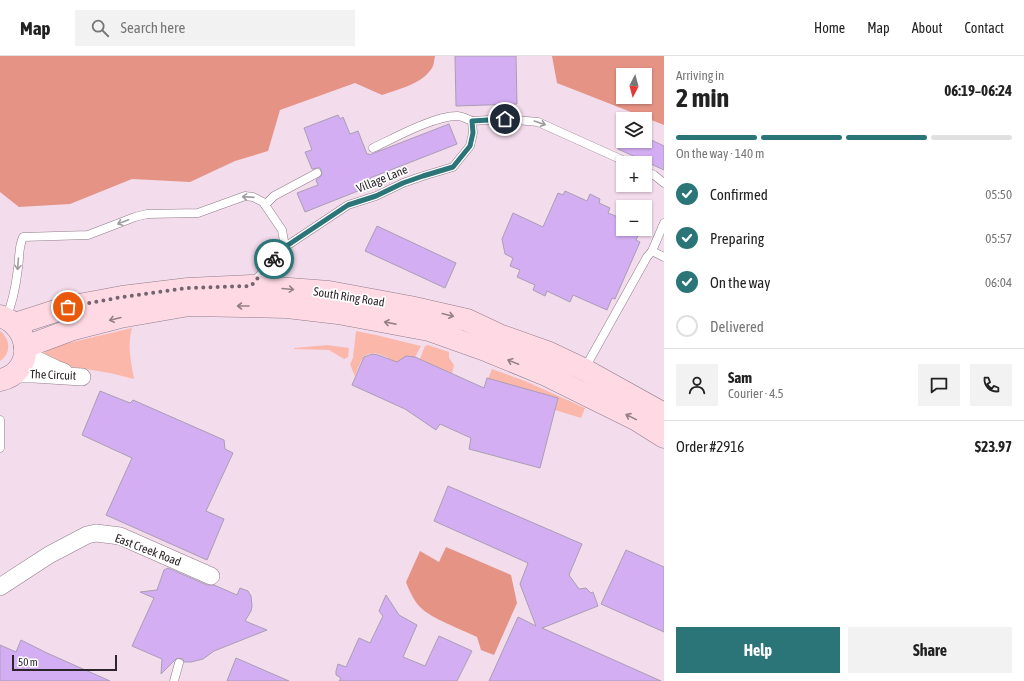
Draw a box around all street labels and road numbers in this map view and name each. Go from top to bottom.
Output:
street label: Village Lane [354,162,410,196]
street label: South Ring Road [312,284,386,310]
street label: The Circuit [30,367,77,383]
street label: East Creek Road [113,531,183,569]

